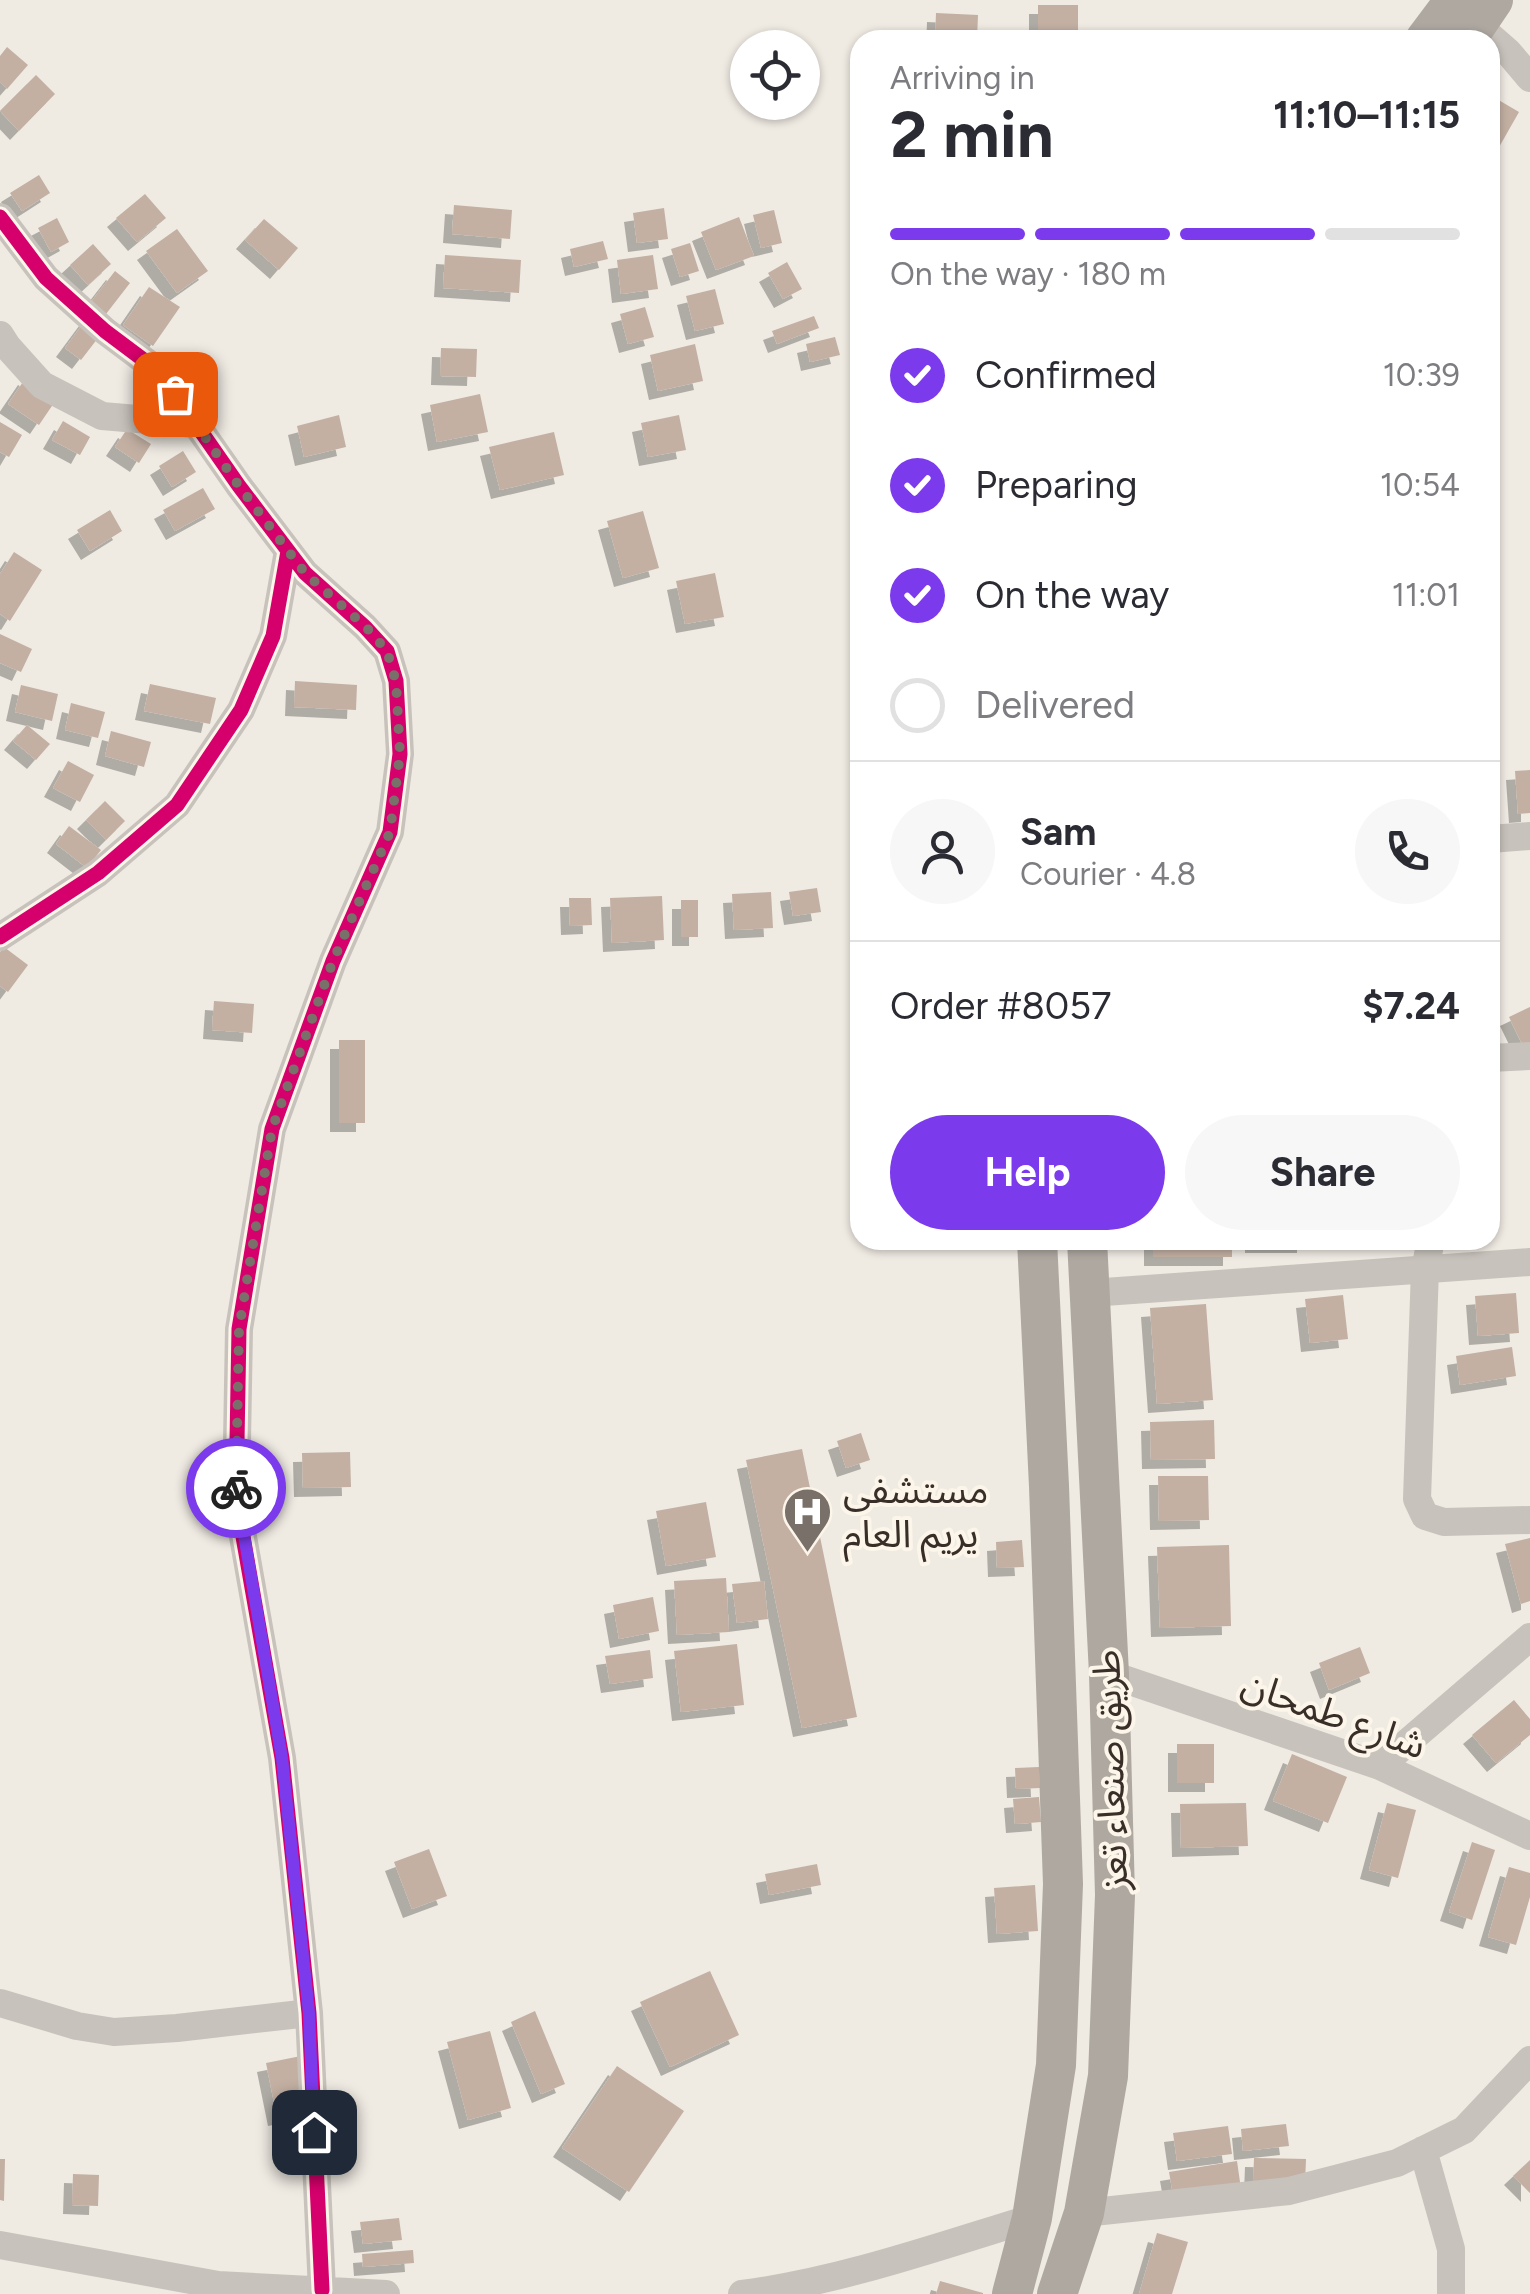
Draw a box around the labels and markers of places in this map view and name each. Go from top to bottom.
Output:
pin [133,352,218,437]
place label: مستشفى يريم العام [843,1467,989,1563]
hospital icon: مستشفى يريم العام [782,1486,834,1554]
pin [272,2090,357,2175]

